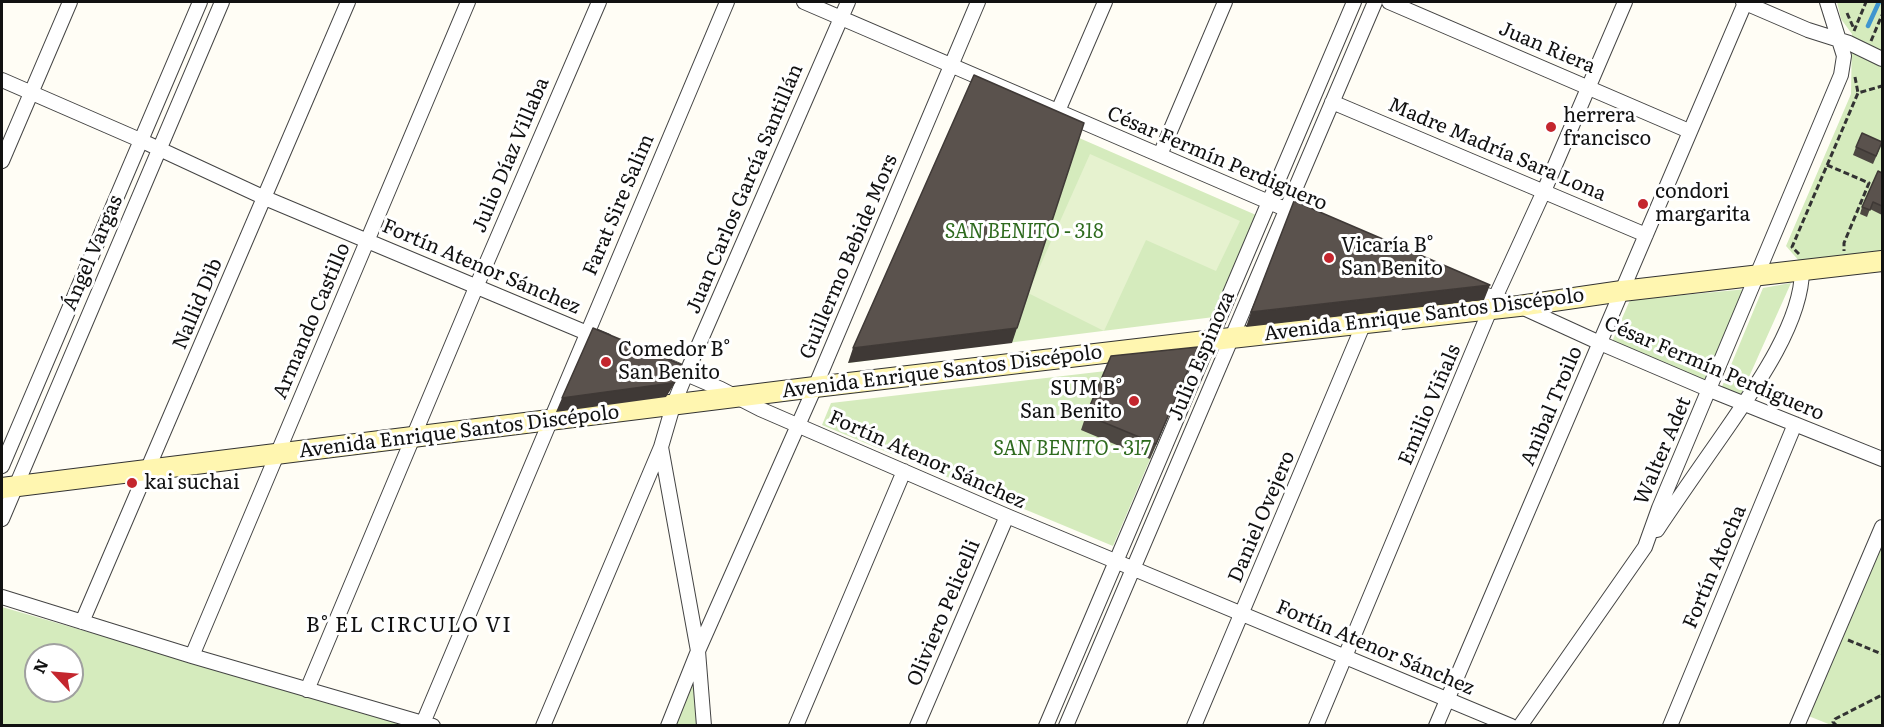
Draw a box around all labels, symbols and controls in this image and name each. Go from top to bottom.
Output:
street label: Juan Riera [1495,17,1599,79]
street label: Juan Carlos García Santillán [681,61,809,317]
street label: Julio Díaz Villaba [467,74,555,236]
street label: Madre Madría Sara Lona [1384,93,1610,207]
street label: César Fermín Perdiguero [1103,102,1331,216]
place label: herrera francisco [1563,104,1651,151]
marker: herrera francisco [1544,120,1558,134]
street label: Farat Sire Salim [578,131,660,279]
street label: Guillermo Bebide Mors [795,151,903,363]
place label: condori margarita [1655,180,1750,227]
street label: Ángel Vargas [58,192,128,314]
marker: condori margarita [1636,197,1650,211]
street label: Fortín Atenor Sánchez [378,214,584,320]
park label: SAN BENITO - 318 [945,220,1103,244]
place label: Vicaría B° San Benito [1341,234,1443,281]
street label: Armando Castillo [268,239,356,403]
marker: Vicaría B° San Benito [1322,251,1336,265]
street label: Nallid Dib [168,255,228,353]
street label: Avenida Enrique Santos Discépolo [1262,283,1586,347]
street label: Julio Espinoza [1164,288,1240,424]
street label: César Fermín Perdiguero [1600,312,1828,426]
place label: Comedor B° San Benito [618,338,730,385]
street label: Avenida Enrique Santos Discépolo [780,340,1104,404]
street label: Emilio Viñals [1394,341,1466,469]
street label: Anibal Troilo [1516,343,1588,469]
marker: Comedor B° San Benito [599,355,613,369]
place label: SUM B° San Benito [1020,377,1122,424]
street label: Walter Adet [1629,393,1697,509]
marker: SUM B° San Benito [1127,394,1141,408]
street label: Avenida Enrique Santos Discépolo [297,400,621,464]
street label: Fortín Atenor Sánchez [825,406,1029,514]
park label: SAN BENITO - 317 [993,437,1151,461]
street label: Daniel Ovejero [1223,448,1301,586]
place label: kai suchai [144,471,240,495]
marker: kai suchai [125,476,139,490]
street label: Fortín Atocha [1678,502,1752,632]
street label: Oliviero Pelicelli [902,536,986,690]
street label: Fortín Atenor Sánchez [1272,595,1478,701]
district label: B° EL CIRCULO VI [306,613,512,639]
north arrow [24,643,84,703]
text: N [26,655,53,677]

